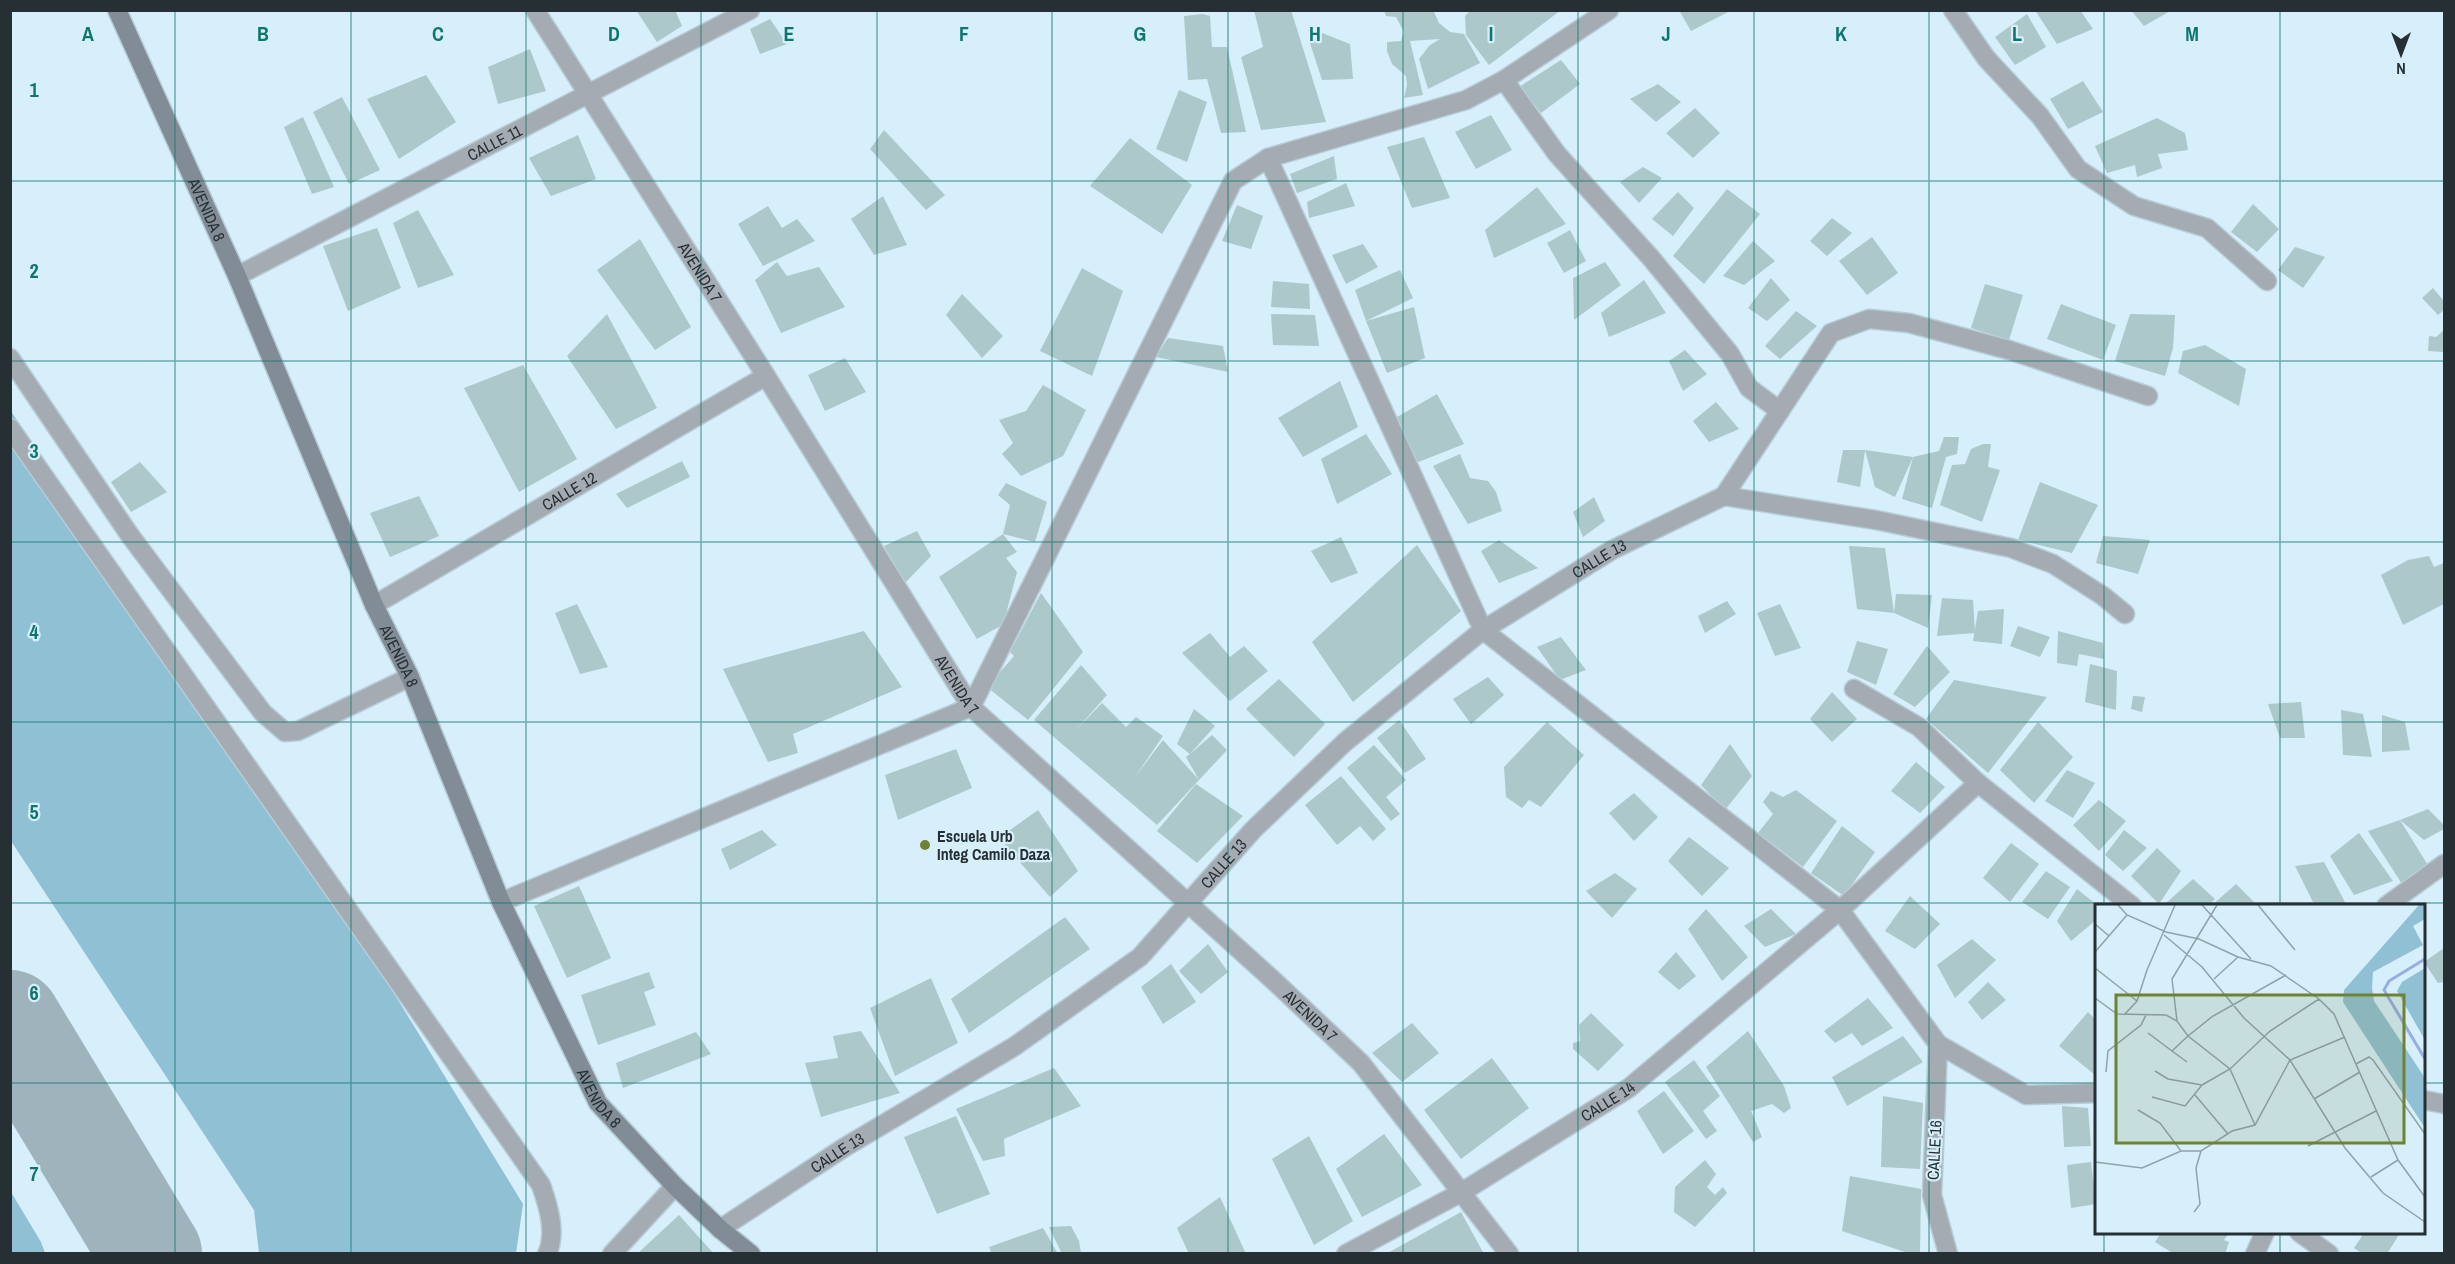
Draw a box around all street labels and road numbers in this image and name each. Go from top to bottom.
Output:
street label: CALLE 11 [463,119,526,166]
street label: AVENIDA 8 [183,174,231,245]
street label: AVENIDA 7 [673,237,728,306]
street label: CALLE 12 [538,466,601,516]
street label: CALLE 13 [1568,534,1630,583]
street label: AVENIDA 8 [374,620,424,690]
street label: AVENIDA 7 [930,650,984,720]
street label: CALLE 13 [1195,834,1251,893]
street label: AVENIDA 7 [1278,984,1343,1046]
street label: AVENIDA 8 [572,1064,626,1132]
street label: CALLE 14 [1576,1077,1640,1127]
street label: CALLE 16 [1921,1120,1947,1180]
street label: CALLE 13 [806,1127,868,1178]

